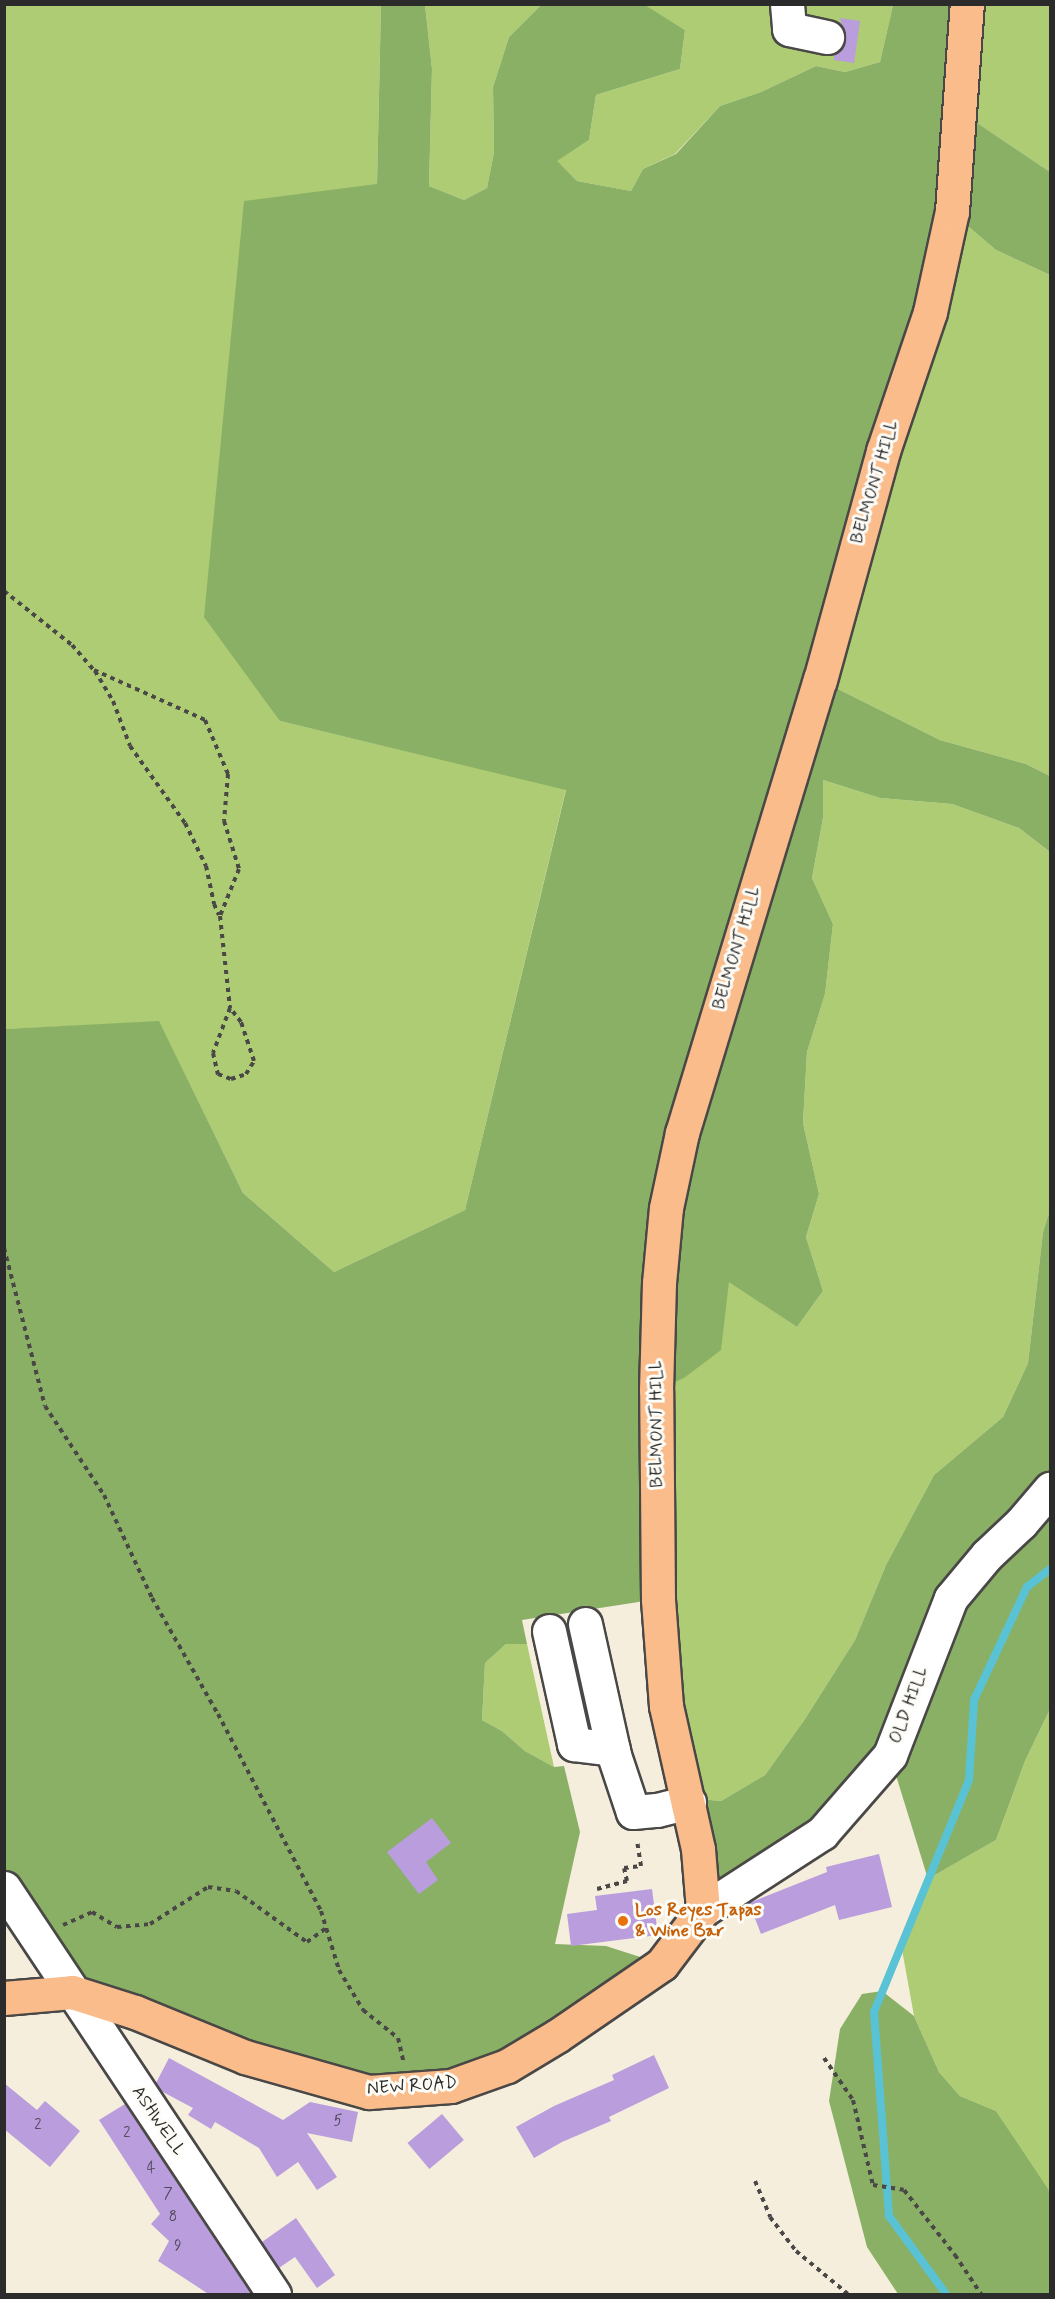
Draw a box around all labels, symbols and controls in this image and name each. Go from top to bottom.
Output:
street label: BELMONT HILL [846,418,904,546]
street label: BELMONT HILL [708,884,766,1012]
street label: BELMONT HILL [646,1360,668,1488]
street label: OLD HILL [884,1663,934,1747]
place label: Los Reyes Tapas & Wine Bar [635,1900,755,1942]
marker: Los Reyes Tapas & Wine Bar [616,1914,630,1928]
street label: NEW ROAD [367,2072,457,2100]
street label: ASHWELL [127,2082,189,2160]
house number: 5 [334,2113,342,2131]
house number: 2 [34,2117,42,2135]
house number: 2 [123,2125,131,2143]
house number: 4 [147,2160,155,2178]
house number: 7 [163,2186,173,2204]
house number: 8 [169,2209,177,2227]
house number: 9 [174,2238,182,2256]

